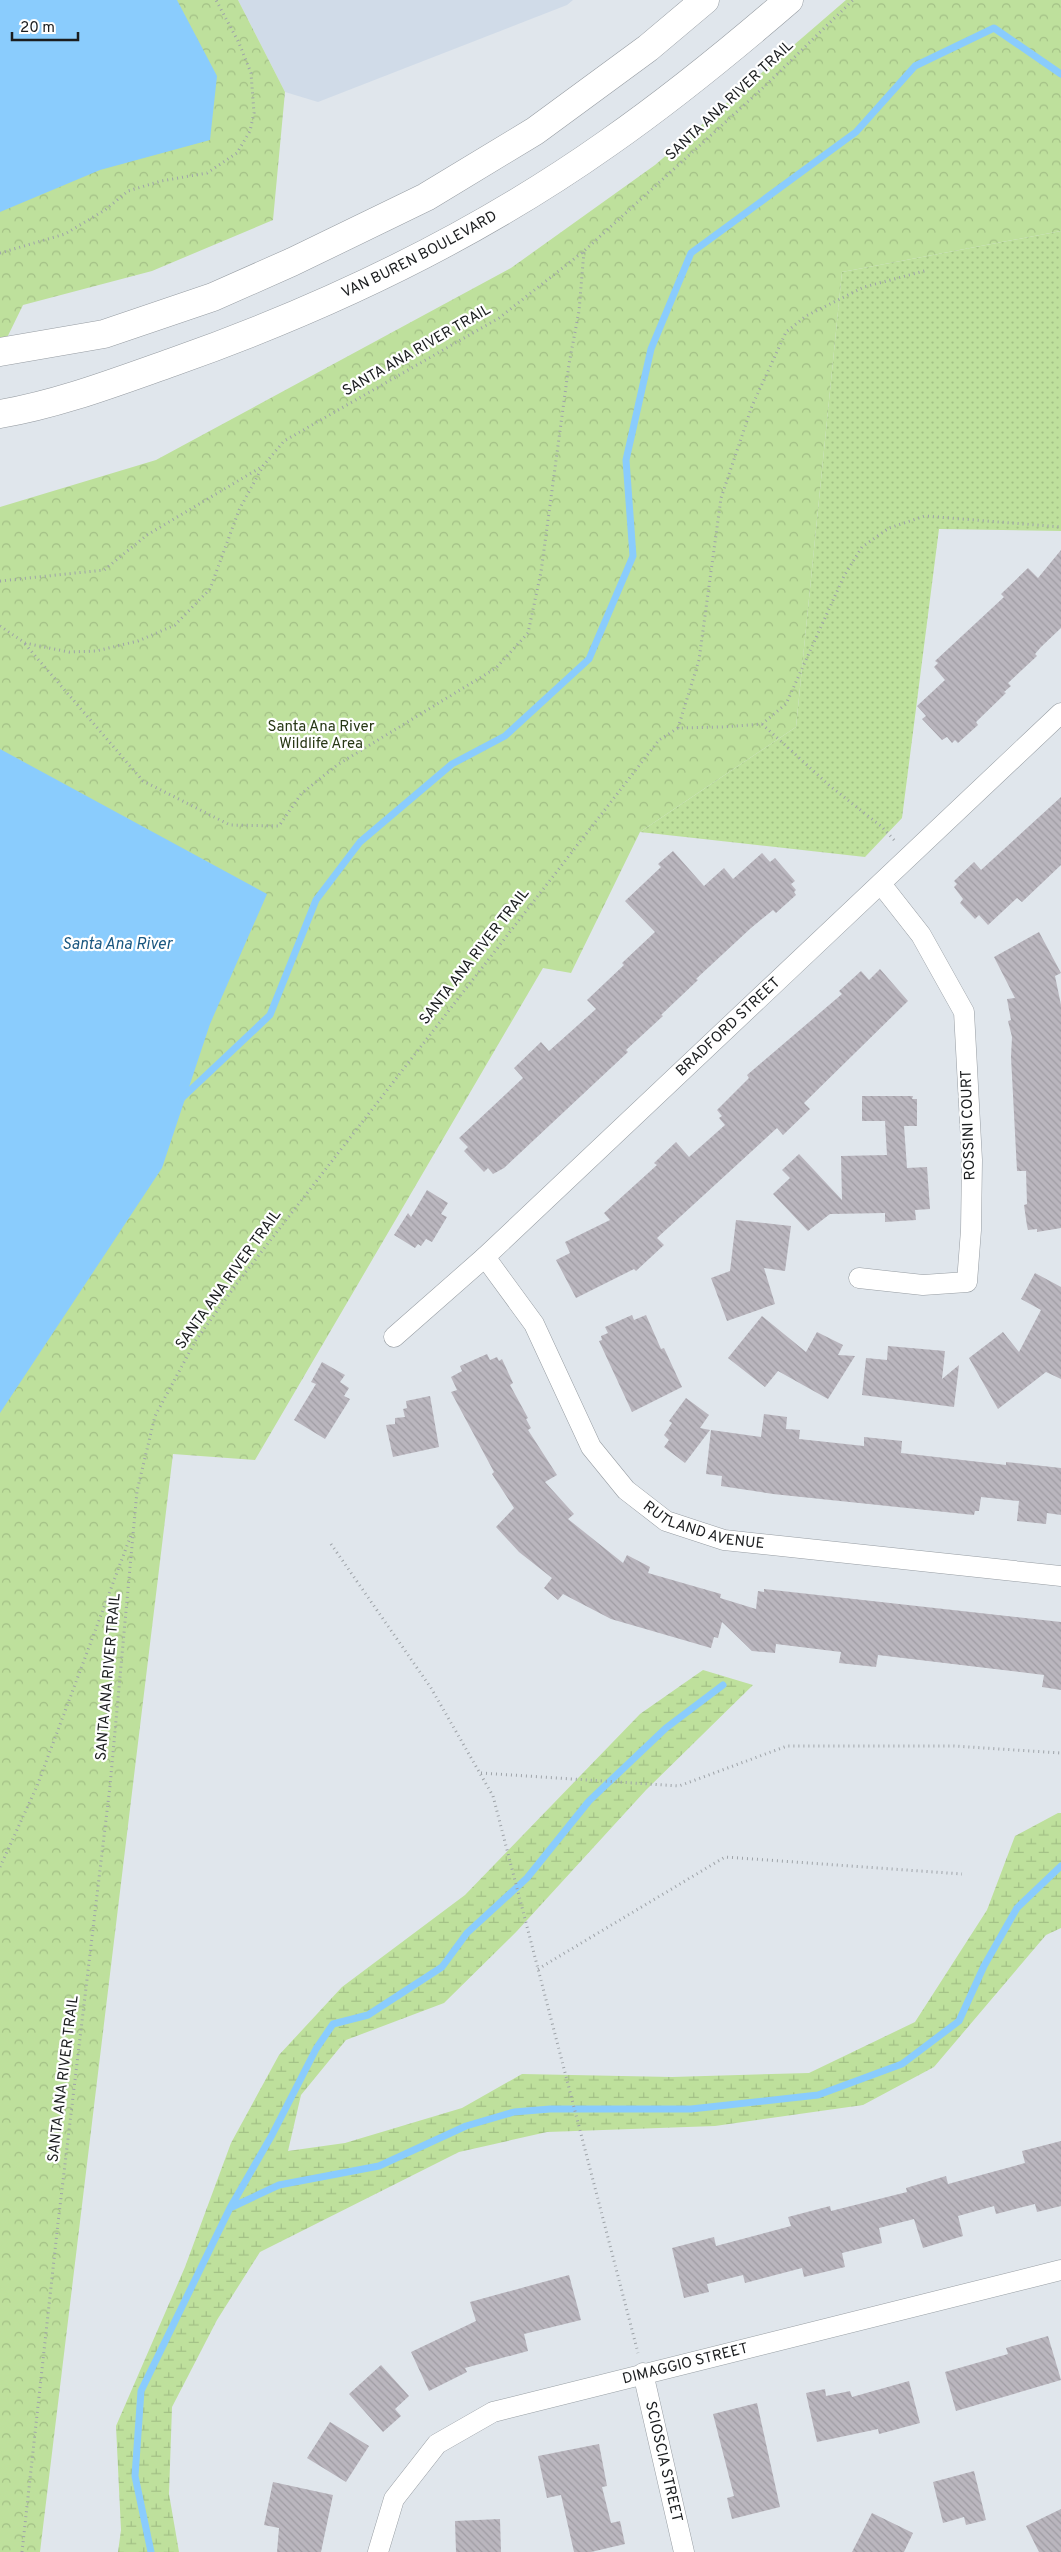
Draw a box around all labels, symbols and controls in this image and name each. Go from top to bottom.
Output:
scale bar [12,10,79,42]
text: 20 m [20,19,55,38]
street label: SANTA ANA RIVER TRAIL [662,37,798,165]
street label: VAN BUREN BOULEVARD [339,207,501,302]
street label: SANTA ANA RIVER TRAIL [339,301,495,401]
park label: Santa Ana River Wildlife Area [267,718,375,754]
street label: SANTA ANA RIVER TRAIL [416,885,534,1029]
water label: Santa Ana River [62,935,174,955]
street label: BRADFORD STREET [672,973,785,1081]
street label: ROSSINI COURT [958,1069,980,1181]
street label: SANTA ANA RIVER TRAIL [172,1206,286,1354]
street label: RUTLAND AVENUE [639,1497,765,1554]
street label: SANTA ANA RIVER TRAIL [92,1592,126,1762]
street label: SANTA ANA RIVER TRAIL [44,1994,84,2164]
street label: DIMAGGIO STREET [621,2339,750,2389]
street label: SCIOSCIA STREET [640,2399,686,2524]

